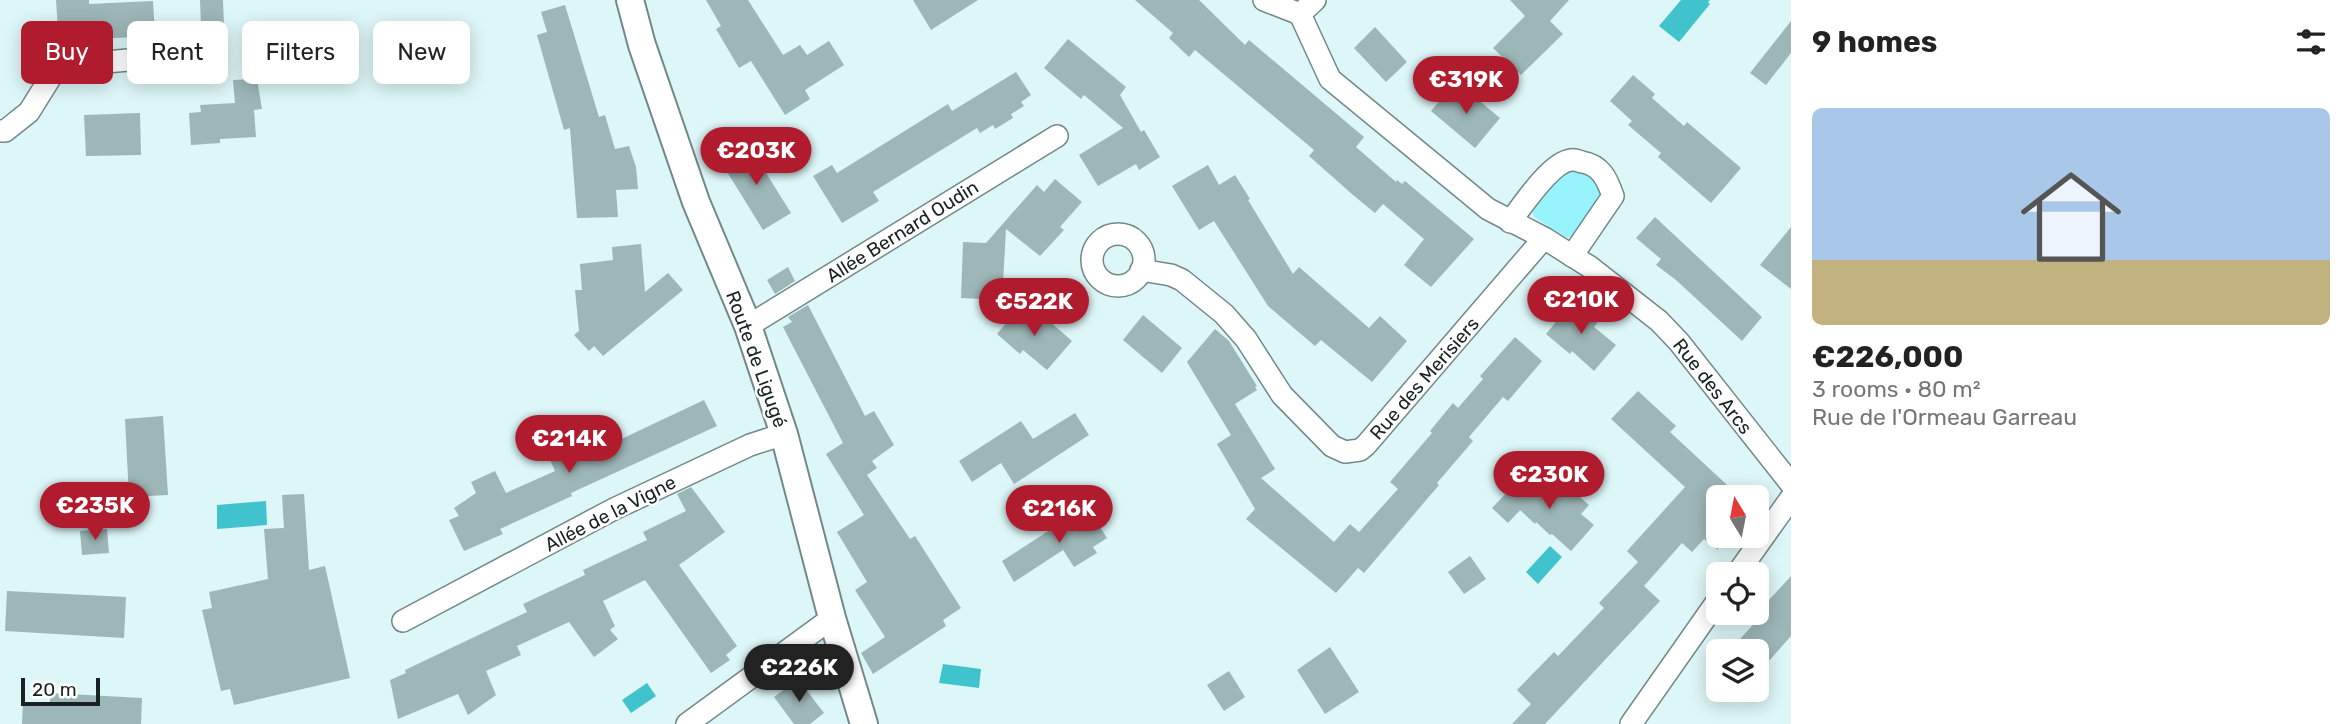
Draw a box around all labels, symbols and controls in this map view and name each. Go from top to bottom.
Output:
chip: Buy [21,21,113,84]
chip: Rent [127,21,228,84]
chip: Filters [242,21,359,84]
chip: New [373,21,470,84]
icon: filters [2292,23,2330,61]
text: 9 homes [1812,24,1937,60]
pin: €319K [1417,57,1515,116]
text: €319K [1429,65,1503,93]
pin: €203K [707,128,805,187]
text: €203K [716,136,796,164]
icon: home [2008,154,2134,280]
street label: Allée Bernard Oudin [822,175,983,288]
pin: €210K [1532,276,1630,336]
pin: €522K [985,278,1083,338]
text: €210K [1543,285,1619,313]
text: €522K [995,287,1073,315]
street label: Route de Ligugé [721,288,792,431]
street label: Rue des Merisiers [1365,312,1484,444]
street label: Rue des Arcs [1668,334,1757,439]
text: €226,000 [1812,339,1963,375]
text: 3 rooms · 80 m² [1812,375,1981,403]
text: Rue de l'Ormeau Garreau [1812,403,2077,431]
pin: €214K [520,416,618,475]
text: €214K [531,424,607,452]
pin: €230K [1500,452,1598,511]
text: €230K [1509,460,1589,488]
street label: Allée de la Vigne [541,470,680,556]
pin: €235K [46,482,144,542]
north arrow [1706,485,1769,548]
map controls [1706,485,1769,702]
pin: €216K [1010,486,1108,545]
text: €235K [56,491,134,519]
text: €216K [1022,494,1096,522]
button: locate [1706,562,1769,625]
button: layers [1706,639,1769,702]
pin: €226K [750,644,848,704]
text: €226K [760,653,838,681]
scale bar [21,675,100,707]
text: 20 m [32,678,77,701]

